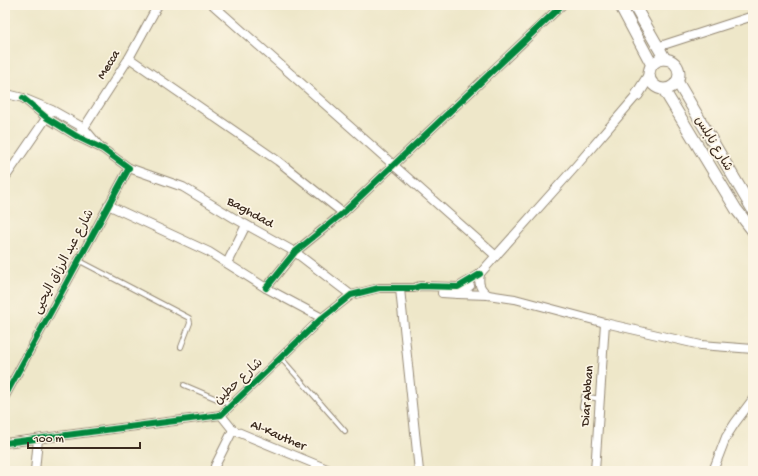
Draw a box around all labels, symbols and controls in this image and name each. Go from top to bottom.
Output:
street label: Mecca [94,47,124,82]
street label: شارع نابلس [691,114,735,174]
street label: Baghdad [223,194,277,233]
street label: شارع عبد الرزاق اليحيى [30,207,98,317]
street label: شارع حطين [212,356,266,408]
street label: Diar Abban [578,364,598,428]
street label: Al-Kauther [248,418,309,455]
scale bar [28,424,140,450]
text: 100 m [33,433,64,447]

